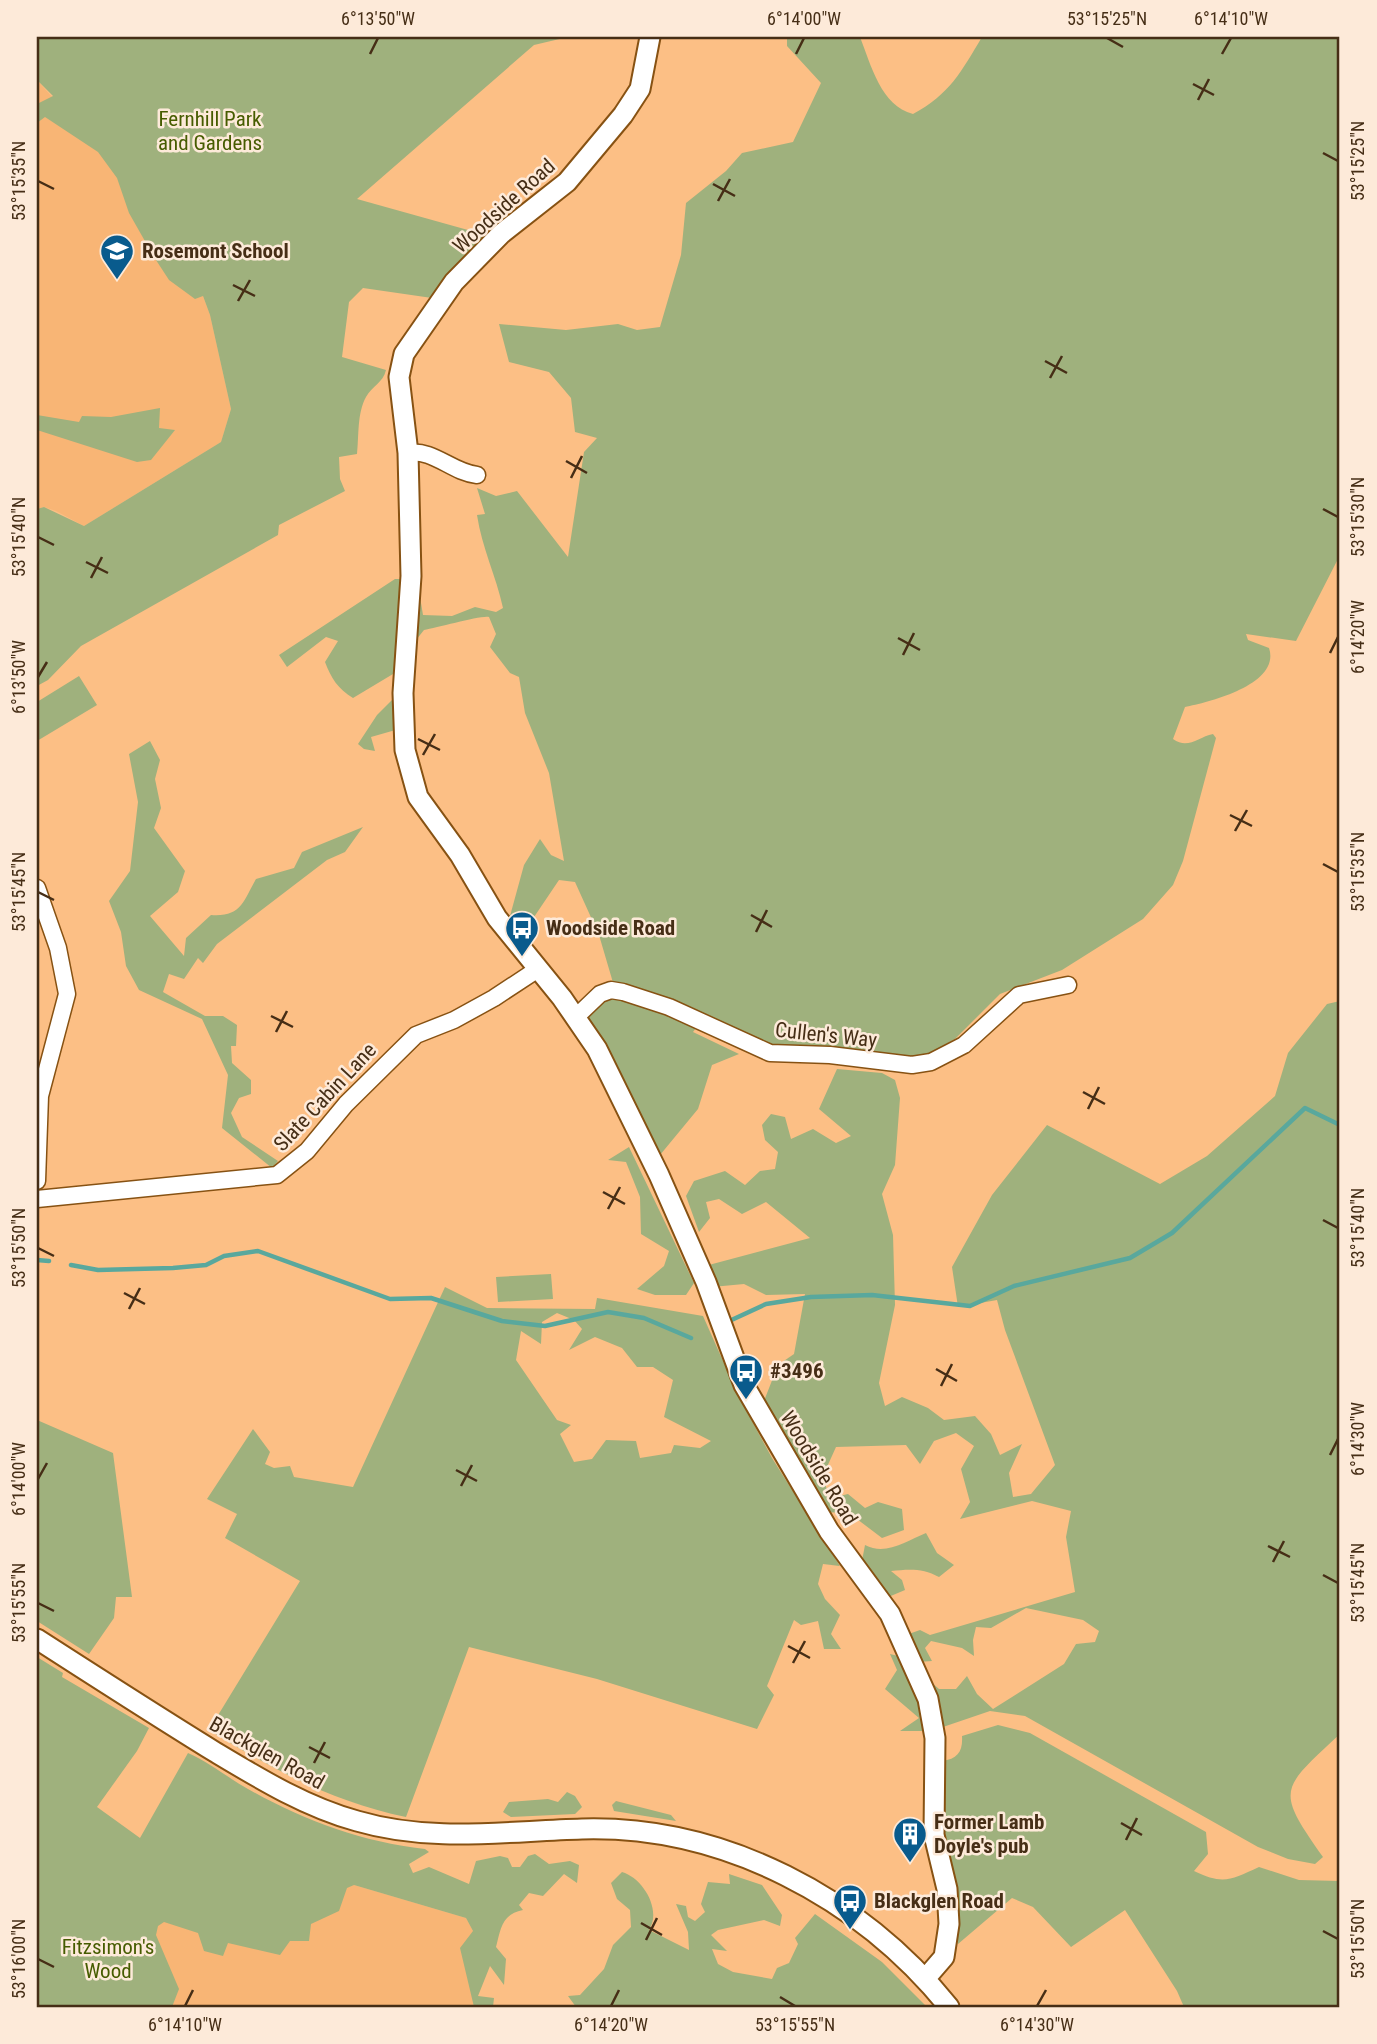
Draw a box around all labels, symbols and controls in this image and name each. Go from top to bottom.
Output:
text: 6°13'50"W [341,8,415,29]
text: 6°14'00"W [767,8,841,29]
text: 53°15'25"N [1067,8,1147,29]
text: 6°14'10"W [1194,8,1268,29]
park label: Fernhill Park and Gardens [158,107,262,155]
text: 53°15'25"N [1347,121,1368,201]
text: 53°15'35"N [8,141,29,221]
street label: Woodside Road [448,154,560,258]
school or university icon: Rosemont School [98,232,136,281]
place label: Rosemont School [142,239,289,263]
text: 53°15'30"N [1347,477,1368,557]
text: 53°15'40"N [8,497,29,577]
text: 6°14'20"W [1347,600,1368,674]
text: 6°13'50"W [8,640,29,714]
text: 53°15'35"N [1347,832,1368,912]
text: 53°15'45"N [8,852,29,932]
bus stop icon: Woodside Road [503,909,541,958]
place label: Woodside Road [546,916,675,940]
street label: Cullen's Way [774,1018,878,1052]
street label: Slate Cabin Lane [269,1038,381,1156]
text: 53°15'40"N [1347,1188,1368,1268]
text: 53°15'50"N [8,1208,29,1288]
bus stop icon: #3496 [727,1352,765,1401]
place label: #3496 [770,1359,824,1383]
text: 6°14'30"W [1347,1402,1368,1476]
street label: Woodside Road [776,1407,862,1529]
text: 6°14'00"W [8,1442,29,1516]
text: 53°15'45"N [1347,1543,1368,1623]
text: 53°15'55"N [8,1563,29,1643]
street label: Blackglen Road [205,1712,329,1794]
place label: Former Lamb Doyle's pub [934,1810,1045,1858]
building icon: Former Lamb Doyle's pub [891,1815,929,1864]
bus stop icon: Blackglen Road [831,1882,869,1931]
place label: Blackglen Road [874,1889,1004,1913]
text: 53°15'50"N [1347,1899,1368,1979]
text: 53°16'00"N [8,1919,29,1999]
park label: Fitzsimon's Wood [62,1935,154,1983]
text: 6°14'10"W [148,2014,222,2035]
text: 6°14'20"W [574,2014,648,2035]
text: 53°15'55"N [755,2014,835,2035]
text: 6°14'30"W [1000,2014,1074,2035]

